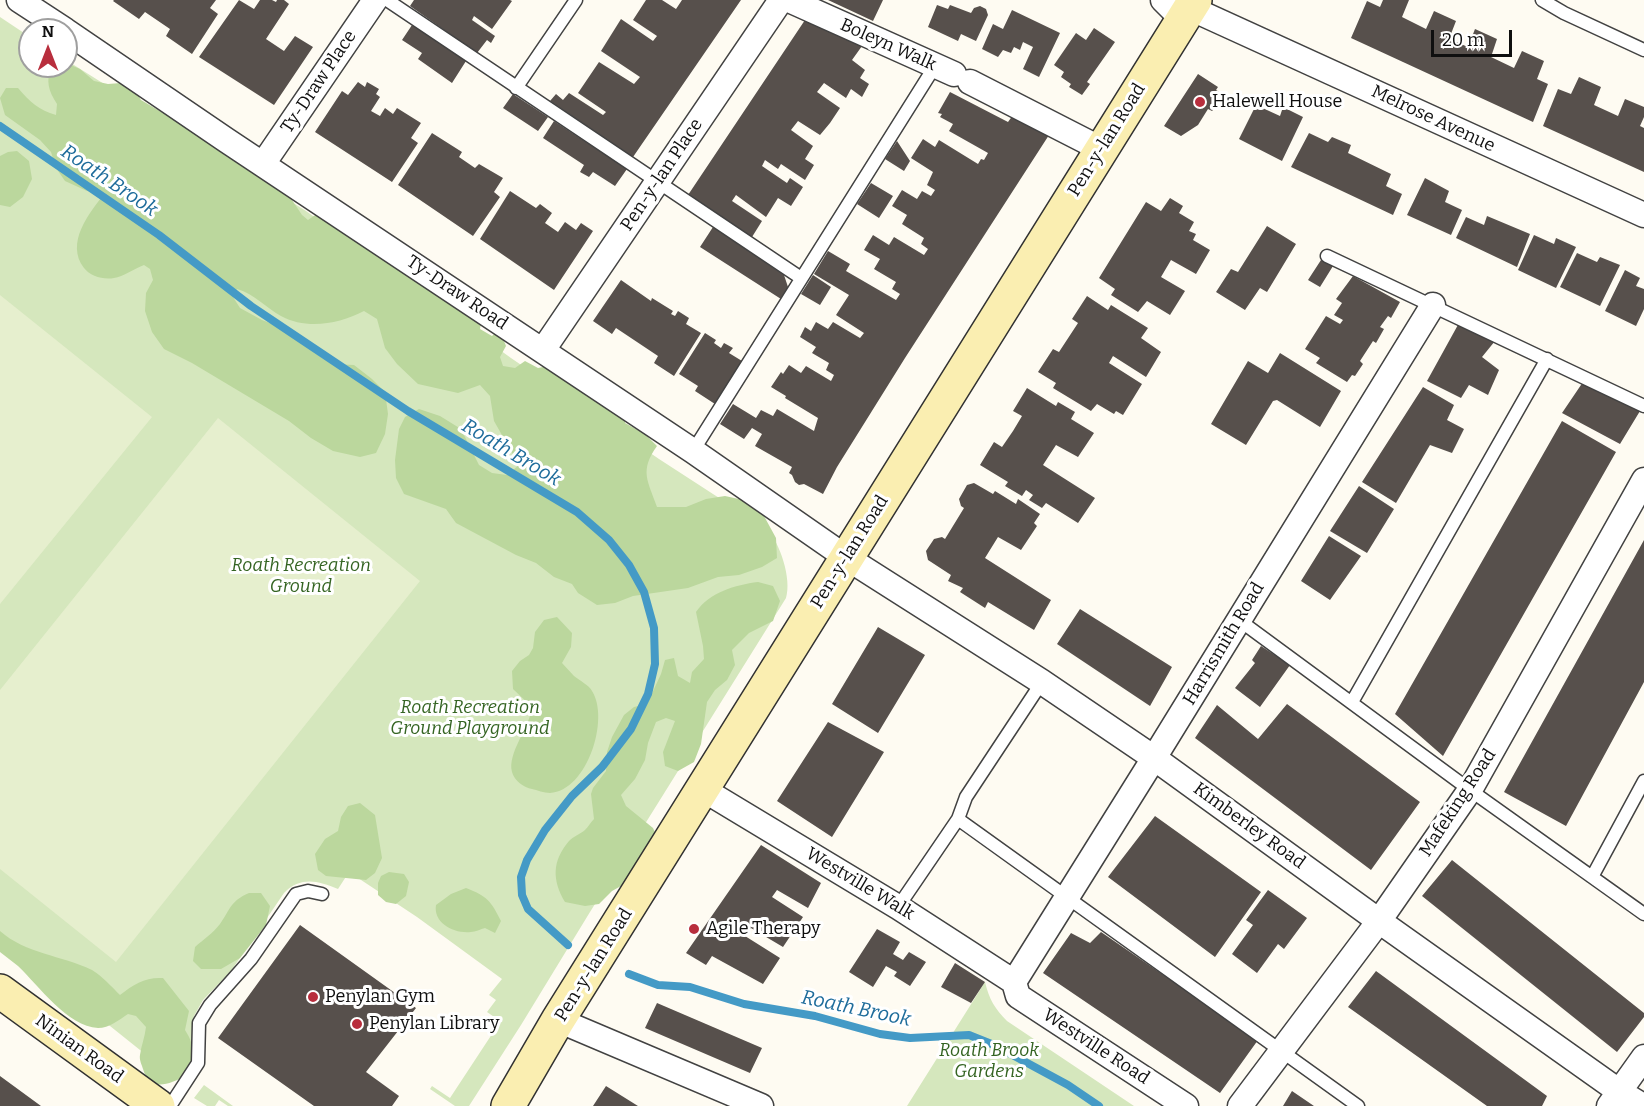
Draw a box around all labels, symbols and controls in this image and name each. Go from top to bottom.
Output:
street label: Boleyn Walk [837,14,939,76]
north arrow [18,18,78,78]
scale bar [1434,18,1515,56]
text: N [42,22,54,41]
street label: Ty-Draw Place [277,26,361,138]
text: 20 m [1442,29,1484,51]
street label: Pen-y-lan Road [1064,79,1150,201]
street label: Melrose Avenue [1368,81,1498,157]
place label: Halewell House [1212,91,1342,113]
marker: Halewell House [1193,95,1207,109]
street label: Pen-y-lan Place [616,115,708,235]
water label: Roath Brook [56,140,162,222]
street label: Ty-Draw Road [402,251,512,335]
water label: Roath Brook [457,414,565,492]
street label: Pen-y-lan Road [807,491,893,613]
park label: Roath Recreation Ground [231,555,371,598]
street label: Harrismith Road [1179,579,1269,709]
park label: Roath Recreation Ground Playground [390,697,550,740]
street label: Mafeking Road [1415,745,1501,861]
street label: Kimberley Road [1189,778,1309,874]
street label: Westville Walk [802,843,918,925]
street label: Pen-y-lan Road [551,904,637,1026]
place label: Agile Therapy [706,918,821,940]
marker: Agile Therapy [687,922,701,936]
place label: Penylan Gym [325,986,435,1008]
water label: Roath Brook [799,986,913,1032]
marker: Penylan Gym [306,990,320,1004]
street label: Westville Road [1039,1005,1153,1089]
street label: Ninian Road [31,1010,127,1088]
place label: Penylan Library [369,1013,500,1035]
marker: Penylan Library [350,1017,364,1031]
park label: Roath Brook Gardens [939,1040,1039,1082]

